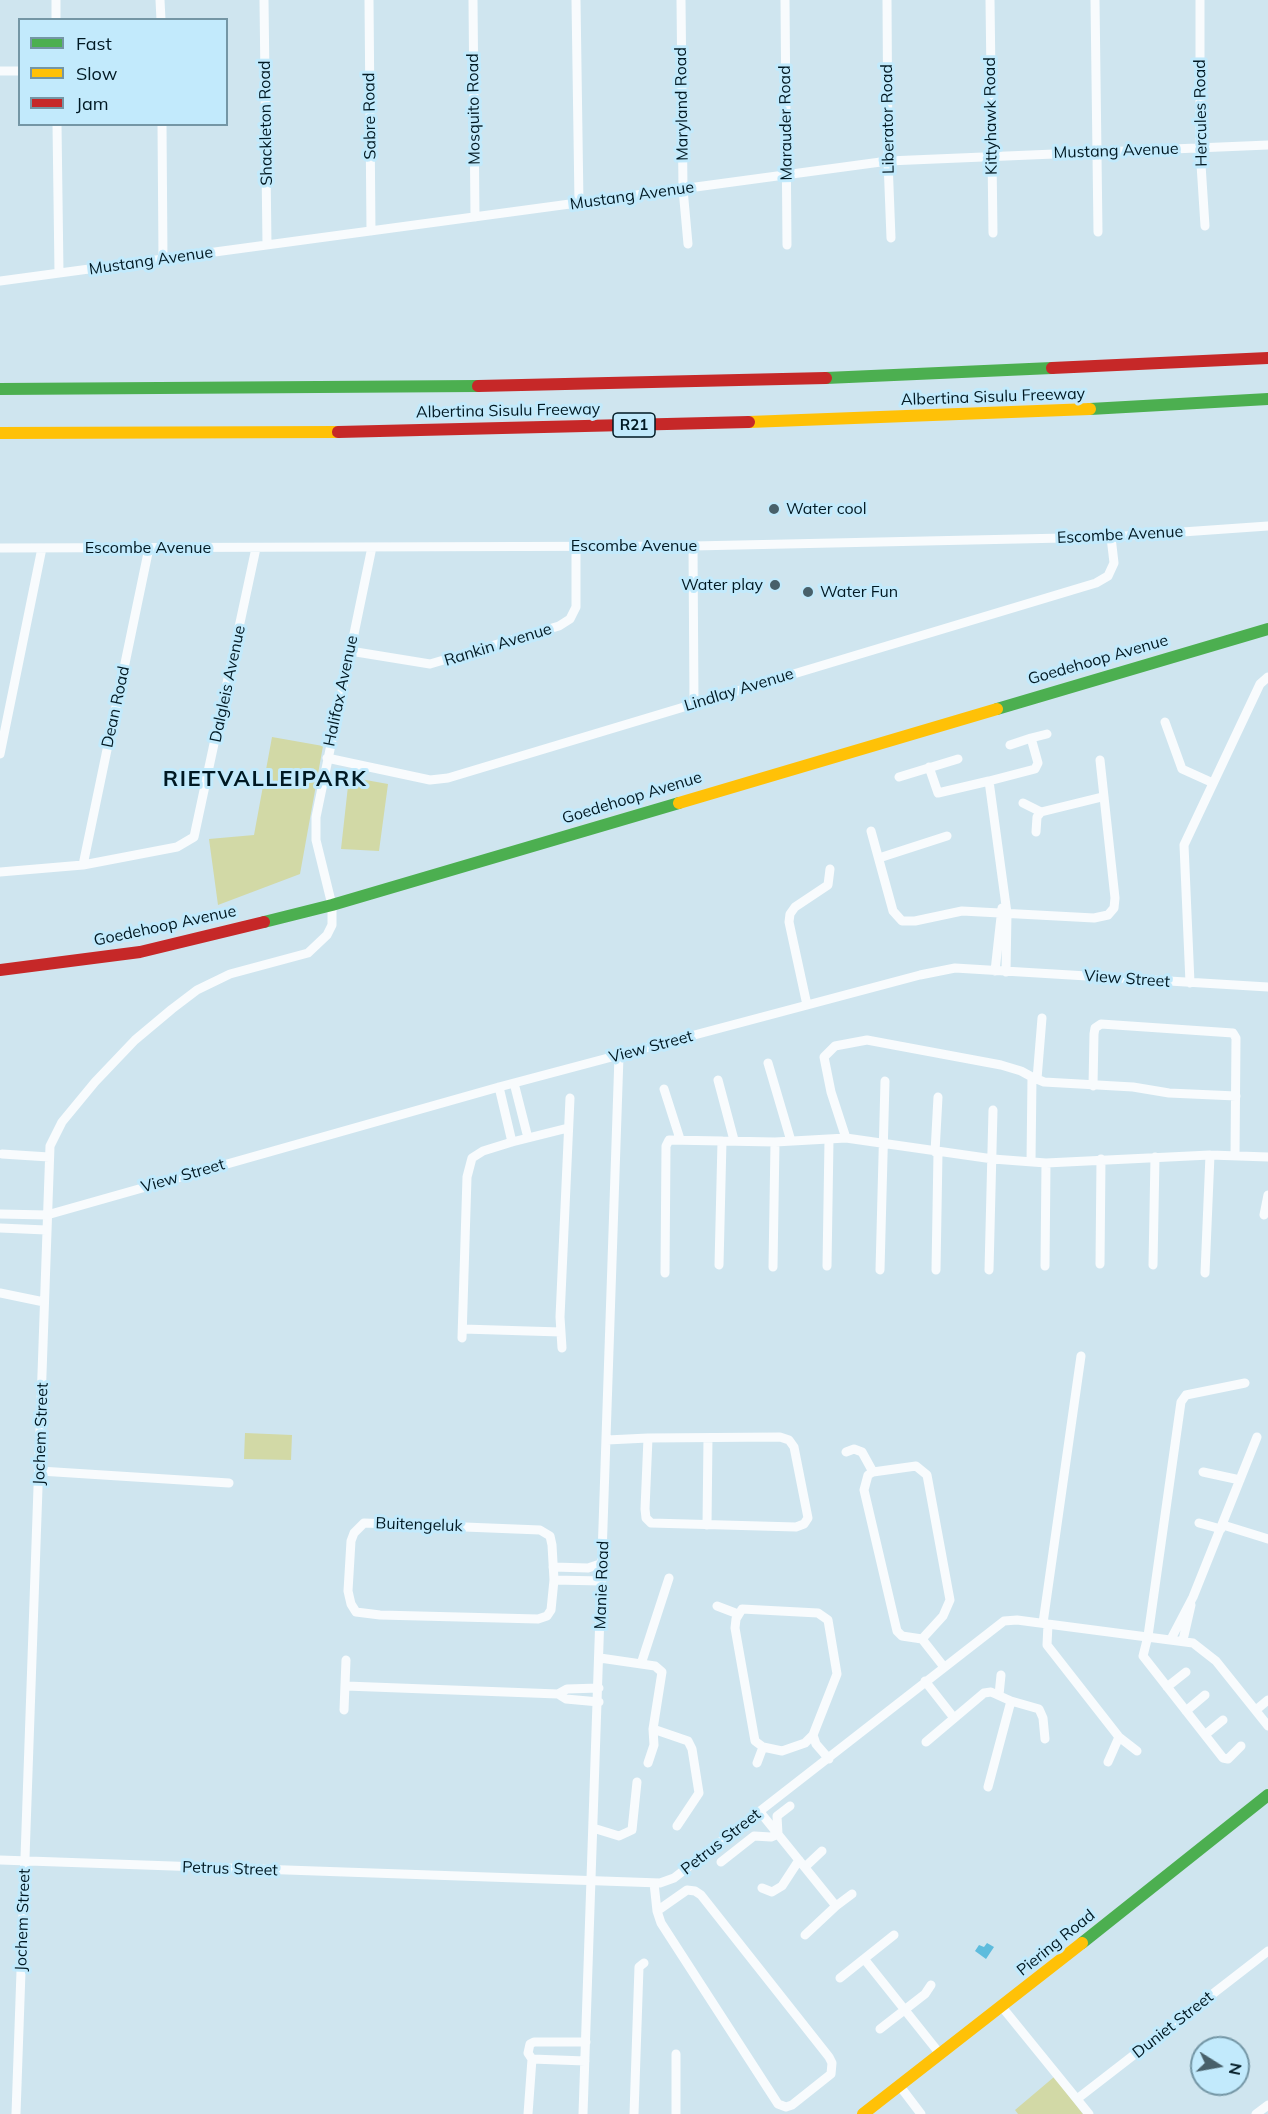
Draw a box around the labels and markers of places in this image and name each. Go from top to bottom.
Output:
place label: Water cool [786,499,867,519]
marker: Water cool [767,502,781,516]
place label: Water play [681,575,763,595]
marker: Water play [768,578,782,592]
place label: Water Fun [820,582,898,602]
marker: Water Fun [801,585,815,599]

